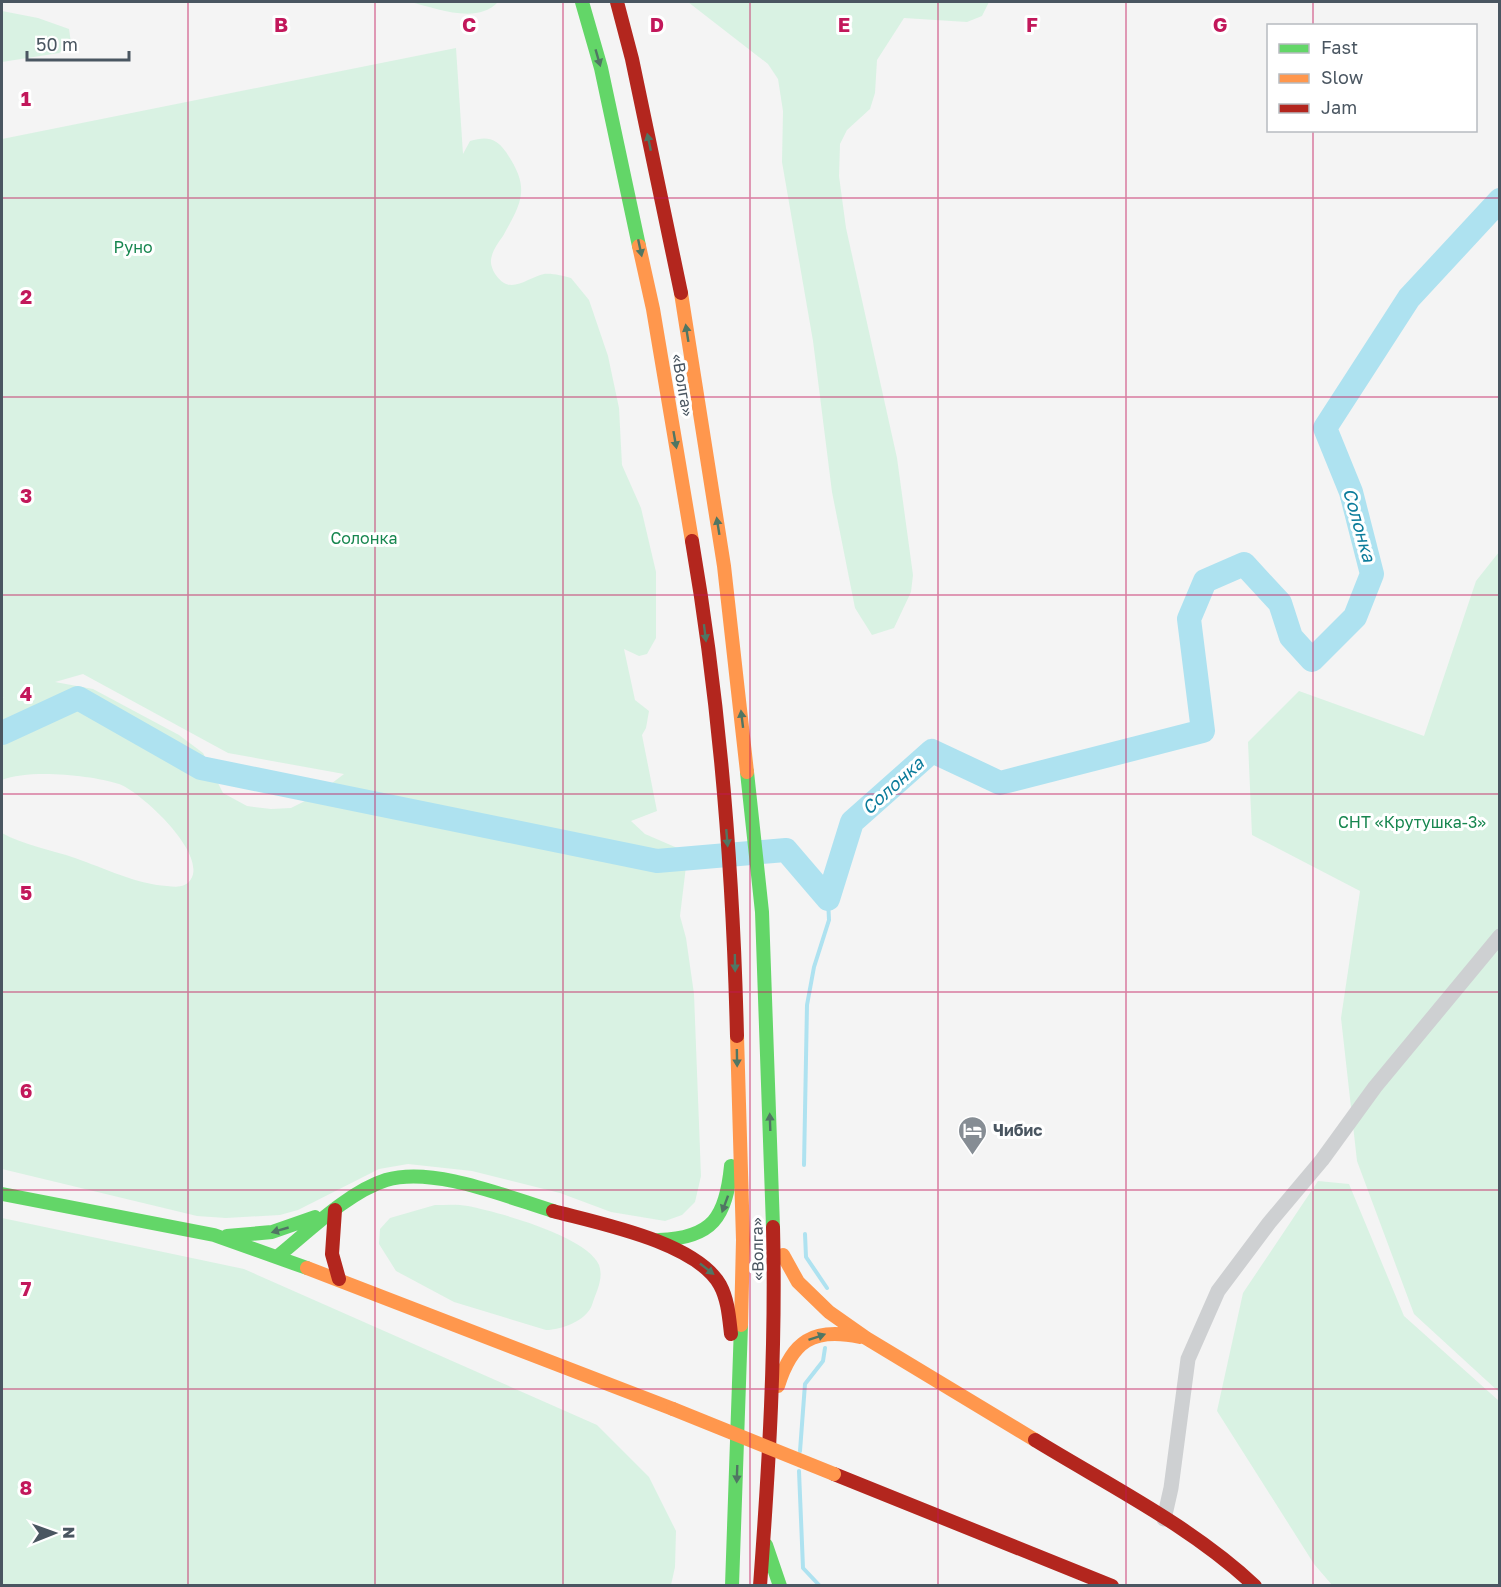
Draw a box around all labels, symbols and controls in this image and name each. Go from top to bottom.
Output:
text: B [274,12,288,36]
text: C [462,12,476,36]
text: D [650,12,664,36]
text: E [838,12,850,36]
text: F [1026,12,1038,36]
text: G [1213,12,1227,36]
scale bar [27,24,129,62]
legend [1267,24,1477,132]
text: 50 m [36,33,78,55]
text: Fast [1321,36,1358,58]
one-way arrow [594,49,603,67]
text: Slow [1321,66,1364,88]
text: 1 [21,86,31,110]
text: Jam [1321,96,1357,118]
one-way arrow [644,132,653,151]
park label: Руно [113,237,153,257]
one-way arrow [636,239,645,258]
text: 2 [20,284,32,308]
one-way arrow [683,324,692,343]
street label: «Волга» [668,352,698,418]
one-way arrow [671,431,680,450]
text: 3 [20,483,32,507]
water label: Солонка [1339,485,1381,565]
one-way arrow [713,516,722,535]
park label: Солонка [330,528,398,548]
one-way arrow [700,623,710,642]
text: 4 [20,681,32,705]
one-way arrow [737,710,747,729]
water label: Солонка [857,751,928,819]
park label: СНТ «Крутушка-3» [1338,812,1486,832]
one-way arrow [722,829,732,848]
text: 5 [20,880,32,904]
one-way arrow [730,953,740,972]
one-way arrow [732,1048,742,1067]
text: 6 [20,1078,32,1102]
one-way arrow [765,1113,775,1132]
hotel icon: Чибис [956,1114,988,1156]
place label: Чибис [993,1120,1042,1140]
one-way arrow [719,1195,729,1213]
street label: «Волга» [746,1217,768,1281]
one-way arrow [270,1226,288,1235]
one-way arrow [699,1262,715,1275]
text: 7 [21,1276,32,1300]
one-way arrow [808,1332,826,1341]
one-way arrow [733,1465,742,1484]
text: 8 [20,1475,32,1499]
north arrow [24,1503,84,1563]
text: N [59,1526,79,1539]

